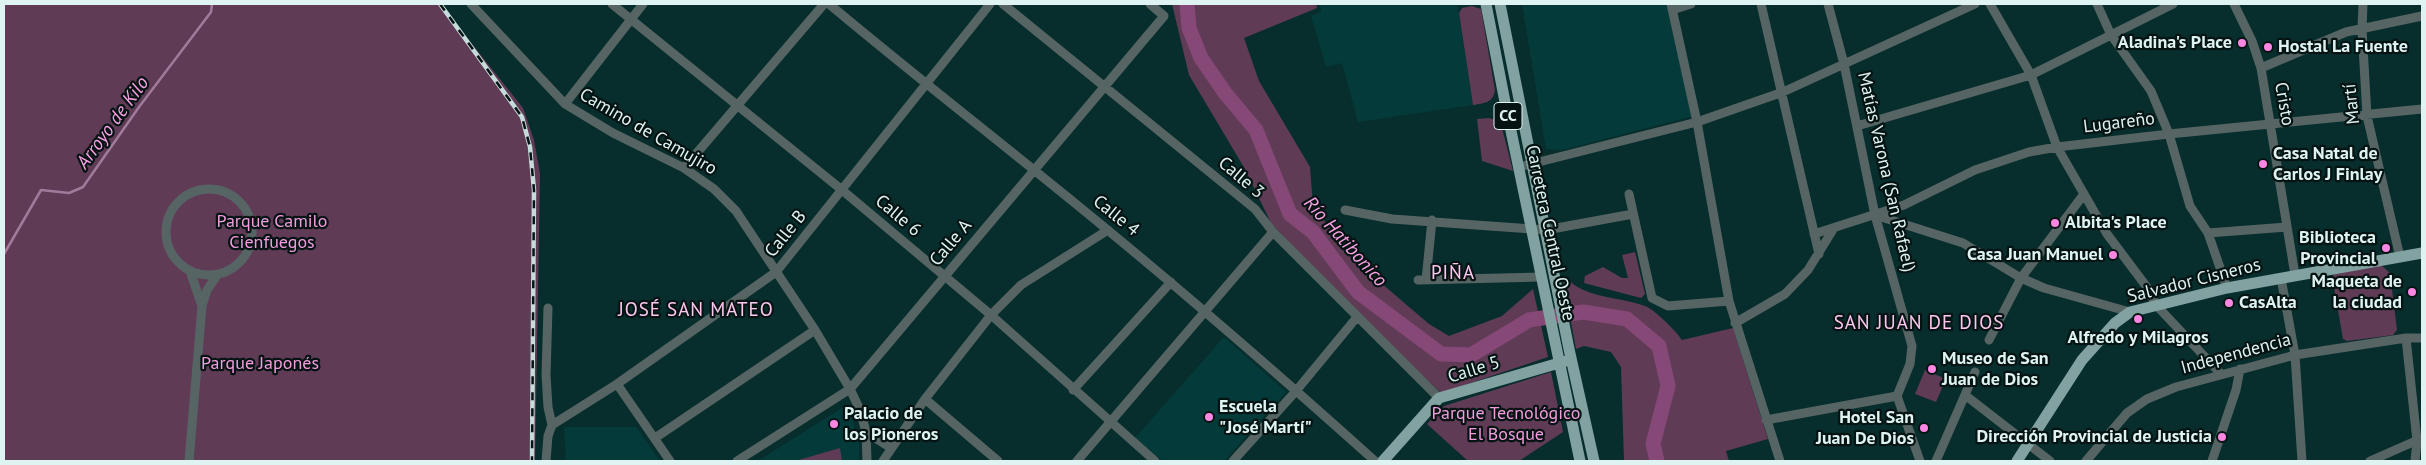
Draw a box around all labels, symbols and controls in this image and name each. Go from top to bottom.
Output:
place label: Aladina's Place [2118,32,2232,54]
place label: Hostal La Fuente [2278,36,2408,58]
marker: Aladina's Place [2236,37,2248,49]
marker: Hostal La Fuente [2262,41,2274,53]
street label: Matías Varona (San Rafael) [1852,70,1920,274]
water label: Arroyo de Kilo [72,73,154,173]
street label: Cristo [2270,80,2298,128]
street label: Martí [2339,83,2365,125]
street label: Camino de Camujiro [576,84,720,180]
road number: CC [1494,102,1522,130]
street label: Lugareño [2082,108,2156,138]
street label: Carretera Central Oeste [1521,143,1579,323]
place label: Casa Natal de Carlos J Finlay [2273,143,2382,186]
street label: Calle 3 [1214,153,1268,203]
marker: Casa Natal de Carlos J Finlay [2257,158,2269,170]
street label: Calle 6 [871,191,925,241]
street label: Calle 4 [1089,191,1143,241]
water label: Río Hatibonico [1299,192,1391,292]
street label: Calle B [761,206,811,262]
park label: Parque Camilo Cienfuegos [216,211,328,253]
place label: Albita's Place [2065,212,2167,234]
street label: Calle A [925,215,977,271]
marker: Albita's Place [2049,217,2061,229]
place label: Biblioteca Provincial [2299,227,2376,270]
marker: Biblioteca Provincial [2380,242,2392,254]
place label: Casa Juan Manuel [1967,244,2103,266]
marker: Casa Juan Manuel [2107,249,2119,261]
street label: Salvador Cisneros [2125,254,2263,308]
district label: PIÑA [1430,263,1476,285]
place label: Maqueta de la ciudad [2312,271,2402,314]
marker: Maqueta de la ciudad [2406,286,2418,298]
place label: CasAlta [2239,292,2297,314]
marker: CasAlta [2223,297,2235,309]
district label: JOSÉ SAN MATEO [616,300,776,322]
district label: SAN JUAN DE DIOS [1832,313,2006,335]
marker: Alfredo y Milagros [2132,313,2144,325]
place label: Alfredo y Milagros [2067,327,2209,349]
street label: Independencia [2179,329,2293,379]
place label: Museo de San Juan de Dios [1942,348,2049,390]
street label: Calle 5 [1445,352,1503,388]
park label: Parque Japonés [201,353,319,375]
marker: Museo de San Juan de Dios [1926,363,1938,375]
place label: Escuela "José Martí" [1219,396,1312,438]
place label: Palacio de los Pioneros [844,403,938,446]
park label: Parque Tecnológico El Bosque [1432,403,1580,446]
place label: Hotel San Juan De Dios [1816,407,1914,449]
marker: Escuela "José Martí" [1203,411,1215,423]
marker: Palacio de los Pioneros [828,418,840,430]
marker: Hotel San Juan De Dios [1918,422,1930,434]
place label: Dirección Provincial de Justicia [1976,426,2212,448]
marker: Dirección Provincial de Justicia [2216,431,2228,443]

